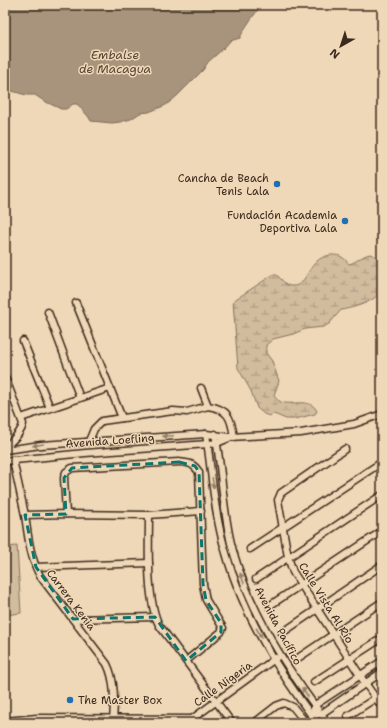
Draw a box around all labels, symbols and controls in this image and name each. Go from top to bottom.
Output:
north arrow [321,26,361,66]
text: N [327,45,343,62]
water label: Embalse de Macagua [79,47,151,77]
place label: Cancha de Beach Tenis Lala [178,171,269,199]
marker: Cancha de Beach Tenis Lala [272,179,282,189]
place label: Fundación Academia Deportiva Lala [227,208,337,236]
marker: Fundación Academia Deportiva Lala [340,216,350,226]
street label: Avenida Loefling [65,430,155,452]
one-way arrow [162,433,174,440]
one-way arrow [32,442,44,448]
one-way arrow [210,477,216,489]
street label: Calle Vista Al Río [295,560,357,647]
street label: Carrera Kenia [43,566,99,634]
one-way arrow [239,572,245,584]
street label: Avenida Pacífico [251,584,305,668]
one-way arrow [256,627,263,638]
street label: Calle Nigeria [191,658,255,710]
one-way arrow [301,687,309,697]
place label: The Master Box [78,693,162,708]
marker: The Master Box [65,695,75,705]

